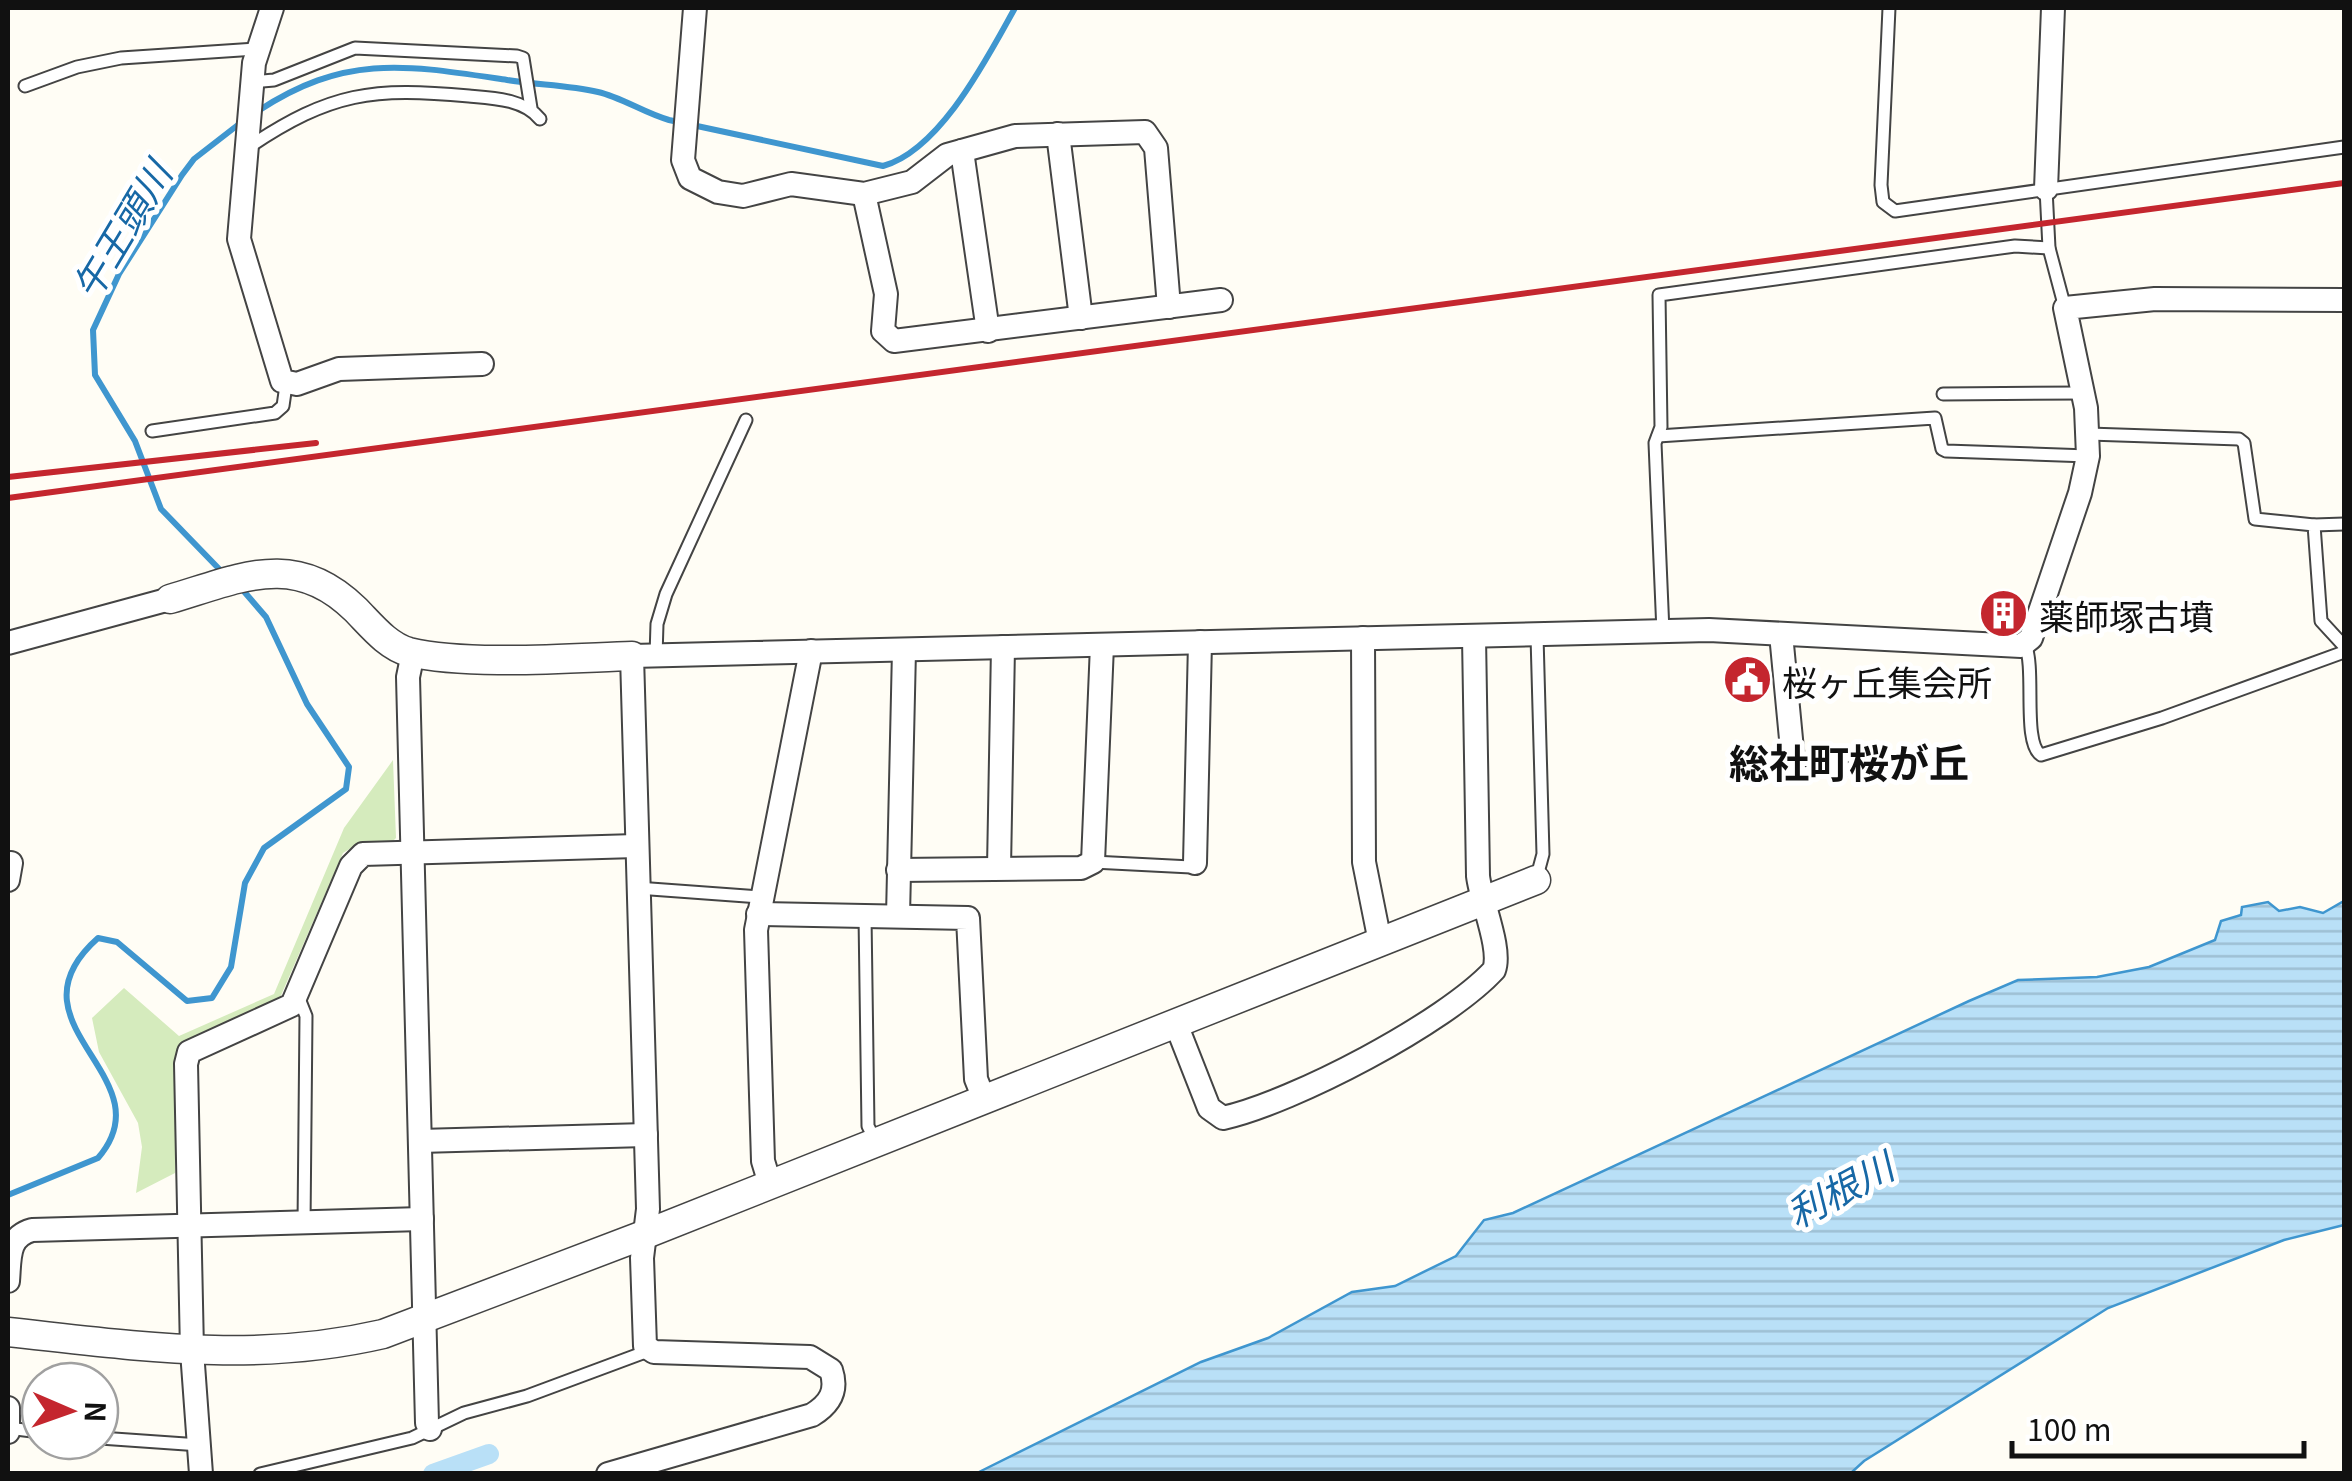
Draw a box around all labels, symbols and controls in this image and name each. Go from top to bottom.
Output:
water label: 午王頭川 [57,146,185,308]
building icon: 薬師塚古墳 [1978,588,2030,640]
place label: 薬師塚古墳 [2039,589,2214,640]
public building icon: 桜ヶ丘集会所 [1721,654,1773,706]
place label: 桜ヶ丘集会所 [1782,655,1992,706]
district label: 総社町桜が丘 [1729,732,1969,790]
water label: 利根川 [1776,1135,1906,1239]
north arrow [20,1361,120,1461]
scale bar [2012,1396,2304,1458]
text: N [77,1401,117,1423]
text: 100 m [2027,1406,2111,1450]

